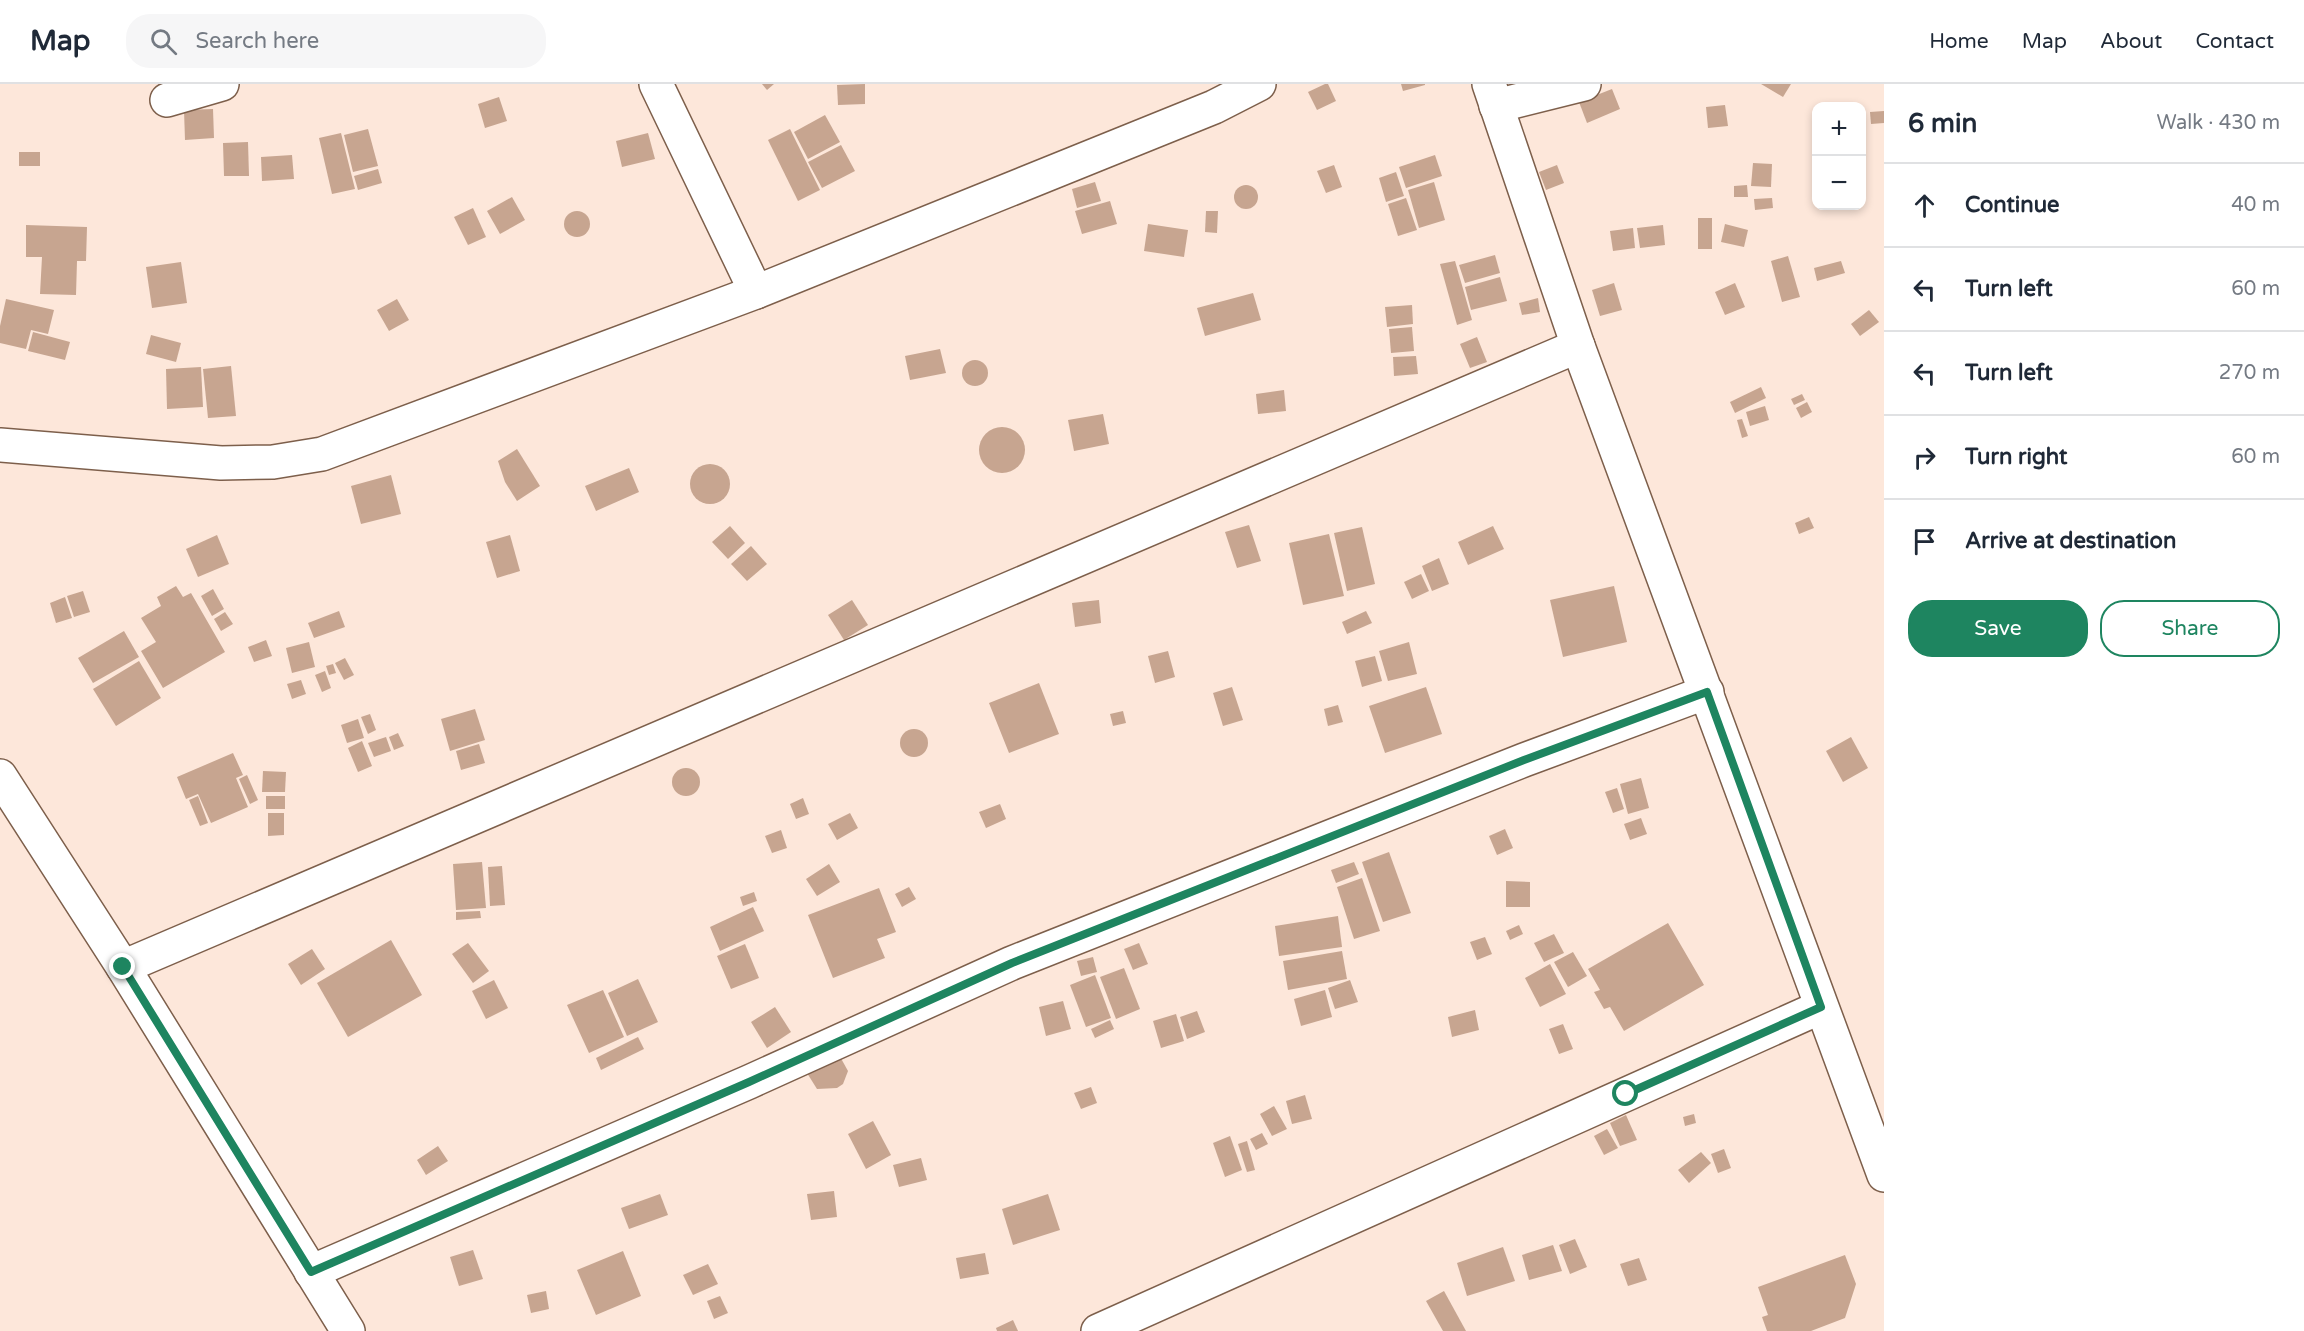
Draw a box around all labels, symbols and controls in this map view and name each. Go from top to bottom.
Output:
search box [126,14,546,68]
text: Map [30,24,90,58]
icon: search [147,25,180,58]
text: Search here [195,28,319,54]
text: Home [1929,29,1989,54]
text: Map [2022,29,2067,54]
text: About [2100,29,2162,54]
text: Contact [2195,29,2274,54]
map controls [1812,102,1866,210]
button: + [1812,102,1866,156]
text: 6 min [1908,108,1977,139]
text: Walk · 430 m [2157,111,2280,135]
button: − [1812,156,1866,210]
icon: ahead [1908,189,1941,222]
text: Continue [1965,192,2060,218]
text: 40 m [2231,193,2280,217]
icon: left [1908,273,1941,306]
text: Turn left [1965,276,2053,302]
text: 60 m [2231,277,2280,301]
icon: left [1908,357,1941,390]
text: Turn left [1965,360,2053,386]
text: 270 m [2219,361,2280,385]
icon: right [1908,441,1941,474]
text: Turn right [1965,444,2067,470]
text: 60 m [2231,445,2280,469]
icon: arrive [1908,525,1941,558]
text: Arrive at destination [1965,528,2176,554]
button: Save [1908,600,2088,657]
button: Share [2100,600,2280,657]
route end [109,953,135,979]
route start [1612,1080,1638,1106]

